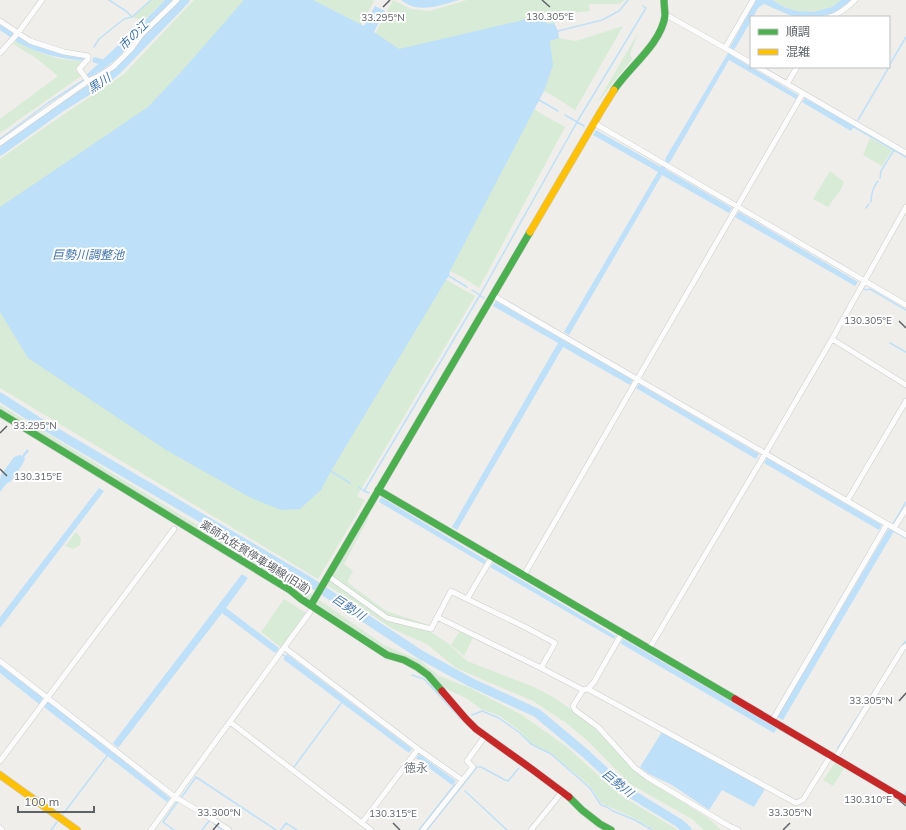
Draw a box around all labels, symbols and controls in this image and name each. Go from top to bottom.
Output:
text: 130.305°E [526,10,574,23]
text: 33.295°N [361,11,405,24]
water label: 市の江 [115,16,152,53]
legend [750,16,890,68]
text: 順調 [786,24,810,39]
text: 混雑 [786,44,810,59]
water label: 黒川 [85,69,115,96]
water label: 巨勢川調整池 [52,247,125,262]
text: 130.305°E [844,314,892,327]
text: 33.295°N [13,419,57,432]
text: 130.315°E [14,470,62,483]
street label: 薬師丸佐賀停車場線(旧道) [198,517,314,597]
water label: 巨勢川 [330,591,370,624]
text: 33.305°N [849,694,893,707]
district label: 徳永 [404,760,428,775]
water label: 巨勢川 [599,766,638,801]
scale bar [18,788,94,814]
text: 130.310°E [844,793,892,806]
text: 100 m [24,794,59,809]
text: 33.300°N [197,806,241,819]
text: 33.305°N [768,806,812,819]
text: 130.315°E [369,807,417,820]

